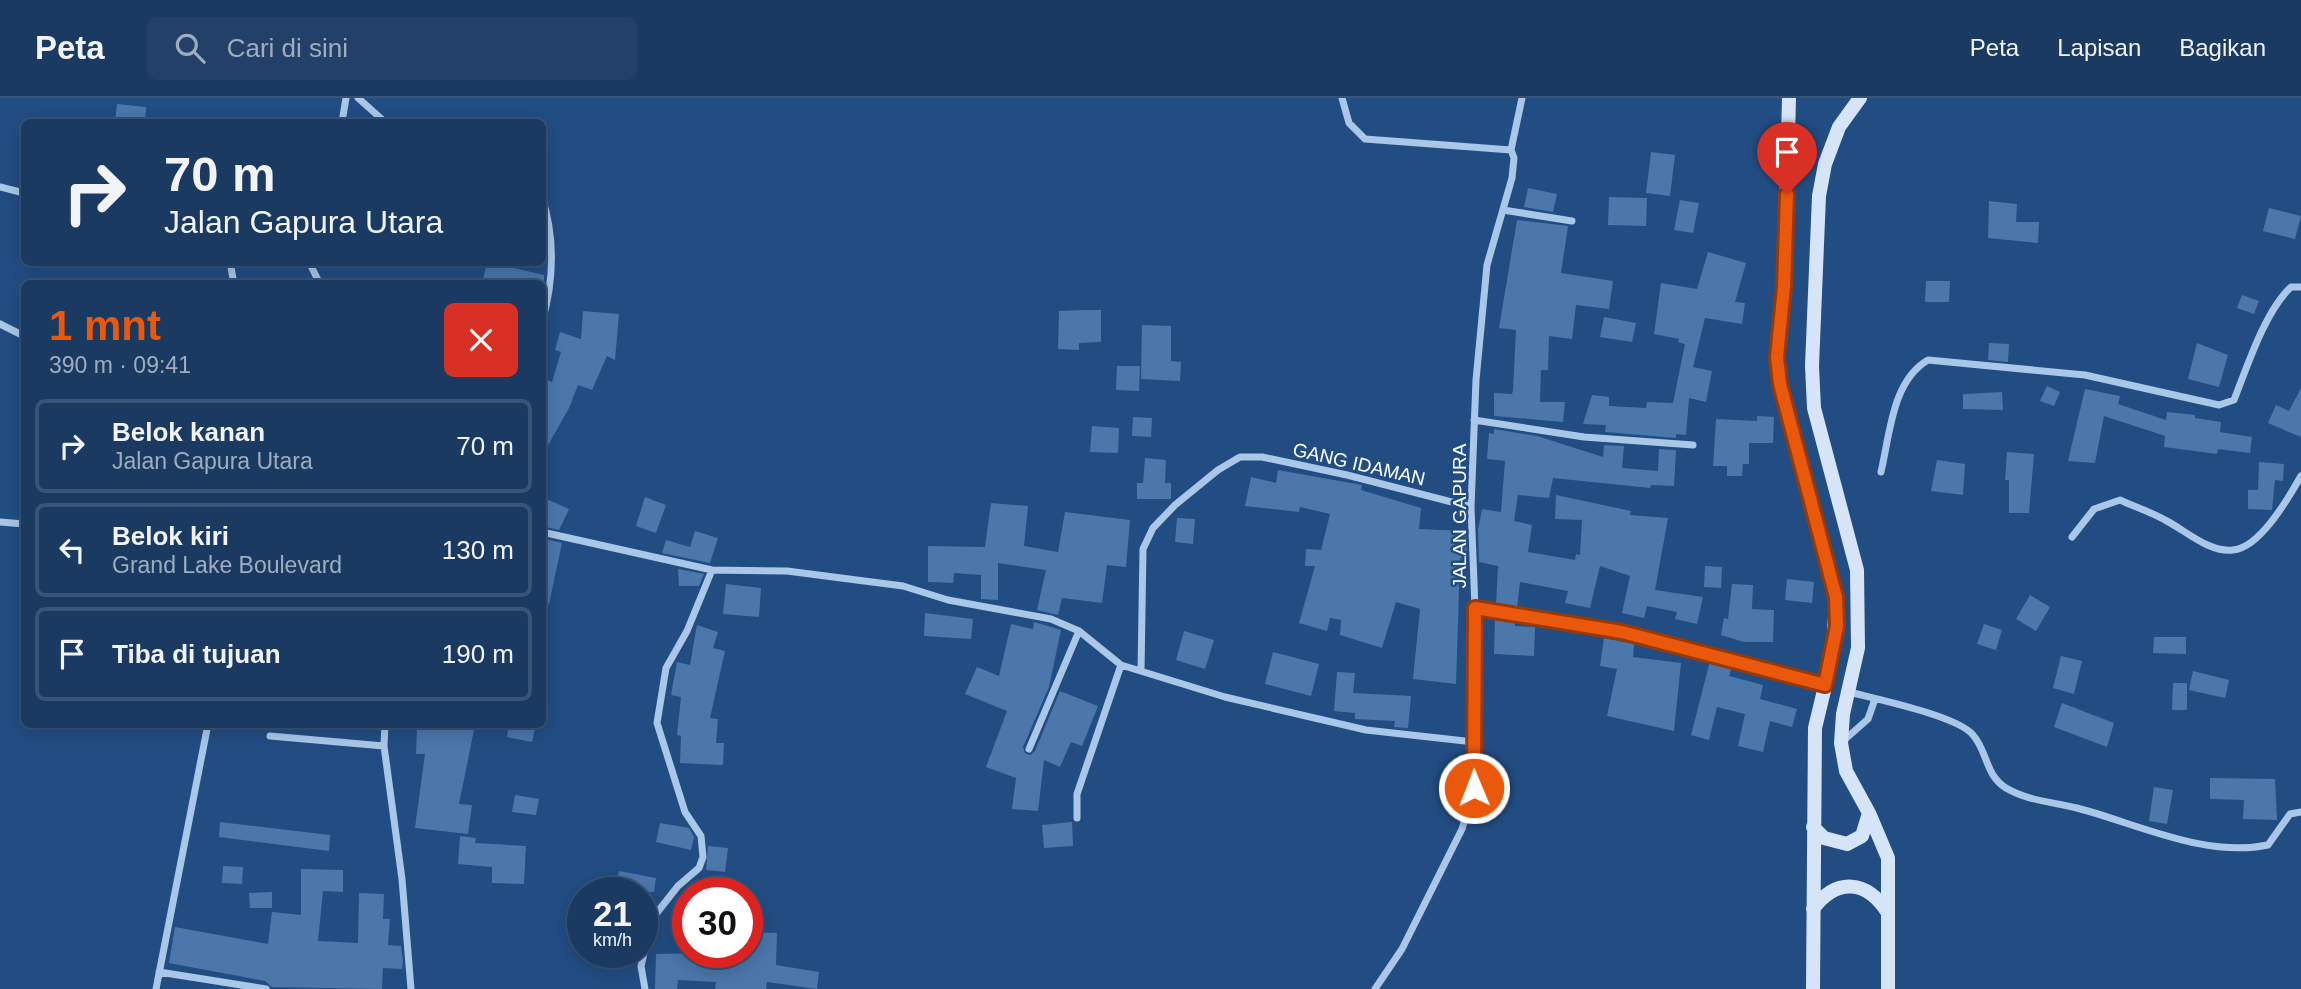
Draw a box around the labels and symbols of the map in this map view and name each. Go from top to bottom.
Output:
pin [1757,122,1817,194]
street label: GANG IDAMAN [1291,439,1427,489]
street label: JALAN GAPURA [1449,443,1470,588]
position arrow [1437,751,1511,825]
speed limit sign: 30 [672,877,763,968]

